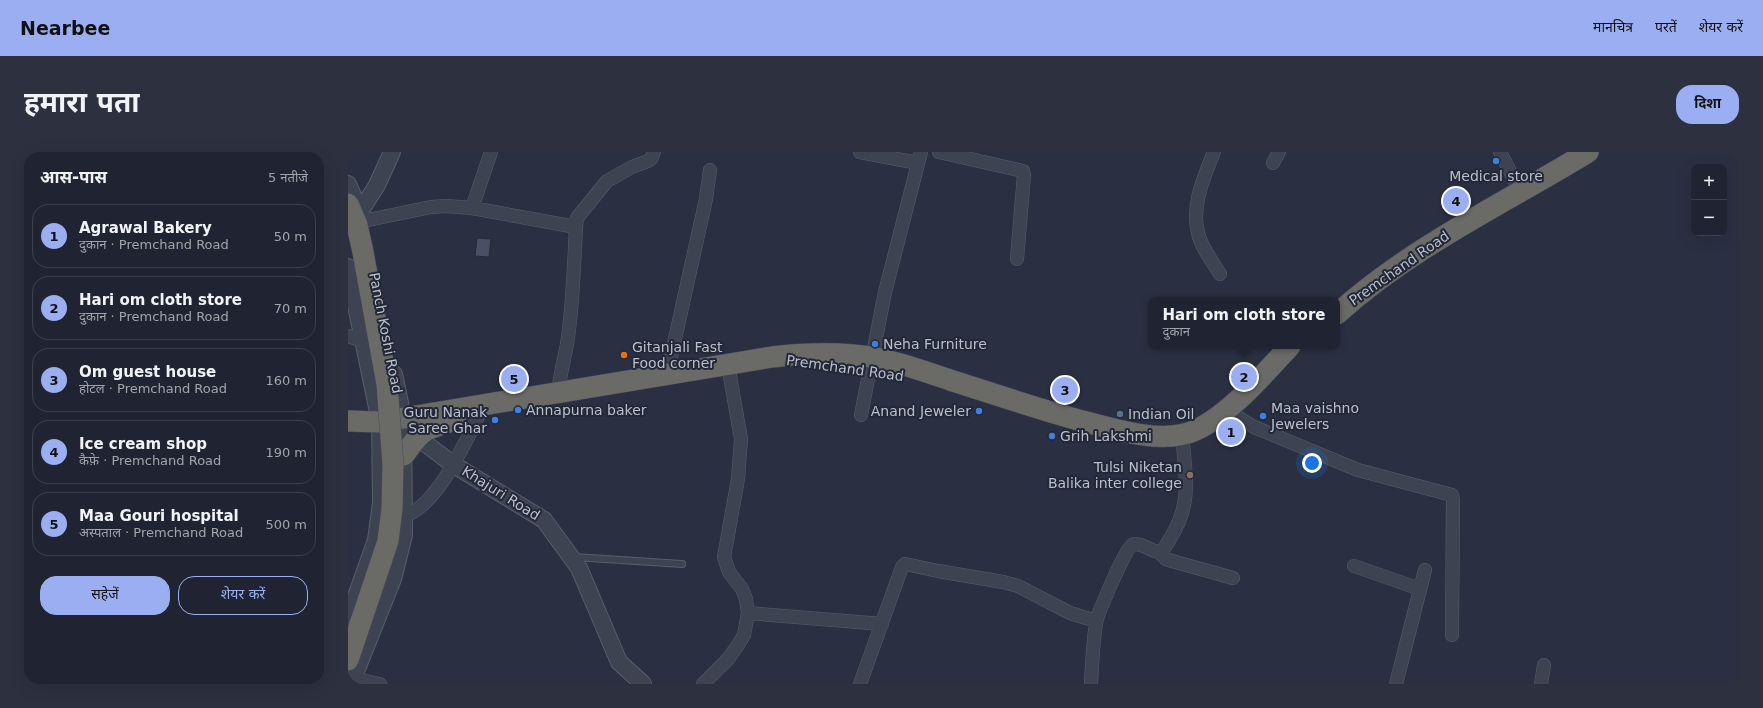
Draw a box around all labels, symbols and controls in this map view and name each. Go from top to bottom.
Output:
text: Nearbee [20,17,110,39]
text: मानचित्र [1593,19,1633,35]
text: परतें [1655,19,1677,35]
text: शेयर करें [1699,19,1743,35]
button: दिशा [1676,85,1739,124]
text: हमारा पता [24,86,139,119]
marker: Medical store [1491,156,1501,166]
map controls [1691,164,1727,236]
button: + [1691,164,1727,200]
text: आस-पास [40,167,107,187]
place label: Medical store [1449,168,1543,184]
text: 5 नतीजे [268,170,308,185]
pin: 4 [1443,186,1469,216]
button: − [1691,200,1727,236]
text: Agrawal Bakery [79,219,212,237]
street label: Premchand Road [1346,227,1452,309]
text: 1 [49,229,59,244]
text: 50 m [274,229,307,244]
text: दुकान · Premchand Road [79,237,229,252]
street label: Panch Koshi Road [366,271,406,395]
text: Hari om cloth store [79,291,242,309]
popup [1148,297,1340,349]
text: 2 [49,301,59,316]
text: 70 m [274,301,307,316]
text: Hari om cloth store [1163,306,1325,324]
text: दुकान · Premchand Road [79,309,229,324]
text: दुकान [1163,324,1190,339]
place label: Neha Furniture [883,336,987,352]
place label: Gitanjali Fast Food corner [632,339,723,371]
marker: Neha Furniture [870,339,880,349]
marker: Gitanjali Fast Food corner [619,350,629,360]
street label: Premchand Road [785,352,905,384]
pin: 2 [1231,362,1257,392]
text: Om guest house [79,363,216,381]
pin: 5 [501,364,527,394]
text: 3 [49,373,59,388]
text: 160 m [265,373,307,388]
pin: 3 [1052,375,1078,405]
text: होटल · Premchand Road [79,381,227,396]
place label: Maa vaishno Jewelers [1270,400,1359,432]
place label: Annapurna baker [526,402,647,418]
place label: Anand Jeweler [871,403,971,419]
place label: Guru Nanak Saree Ghar [404,404,488,436]
marker: Annapurna baker [513,405,523,415]
marker: Anand Jeweler [974,406,984,416]
place label: Indian Oil [1128,406,1194,422]
marker: Indian Oil [1115,409,1125,419]
marker: Maa vaishno Jewelers [1258,411,1268,421]
marker: Guru Nanak Saree Ghar [490,415,500,425]
pin: 1 [1218,417,1244,447]
place label: Grih Lakshmi [1060,428,1152,444]
marker: Grih Lakshmi [1047,431,1057,441]
text: Ice cream shop [79,435,207,453]
text: 4 [49,445,59,460]
text: 190 m [265,445,307,460]
text: कैफ़े · Premchand Road [79,453,221,468]
your location [1302,453,1322,473]
place label: Tulsi Niketan Balika inter college [1048,459,1182,491]
street label: Khajuri Road [459,463,543,523]
marker: Tulsi Niketan Balika inter college [1185,470,1195,480]
text: Maa Gouri hospital [79,507,239,525]
text: 5 [49,517,59,532]
text: 500 m [265,517,307,532]
text: अस्पताल · Premchand Road [79,525,243,540]
button: सहेजें [40,576,170,615]
button: शेयर करें [178,576,308,615]

